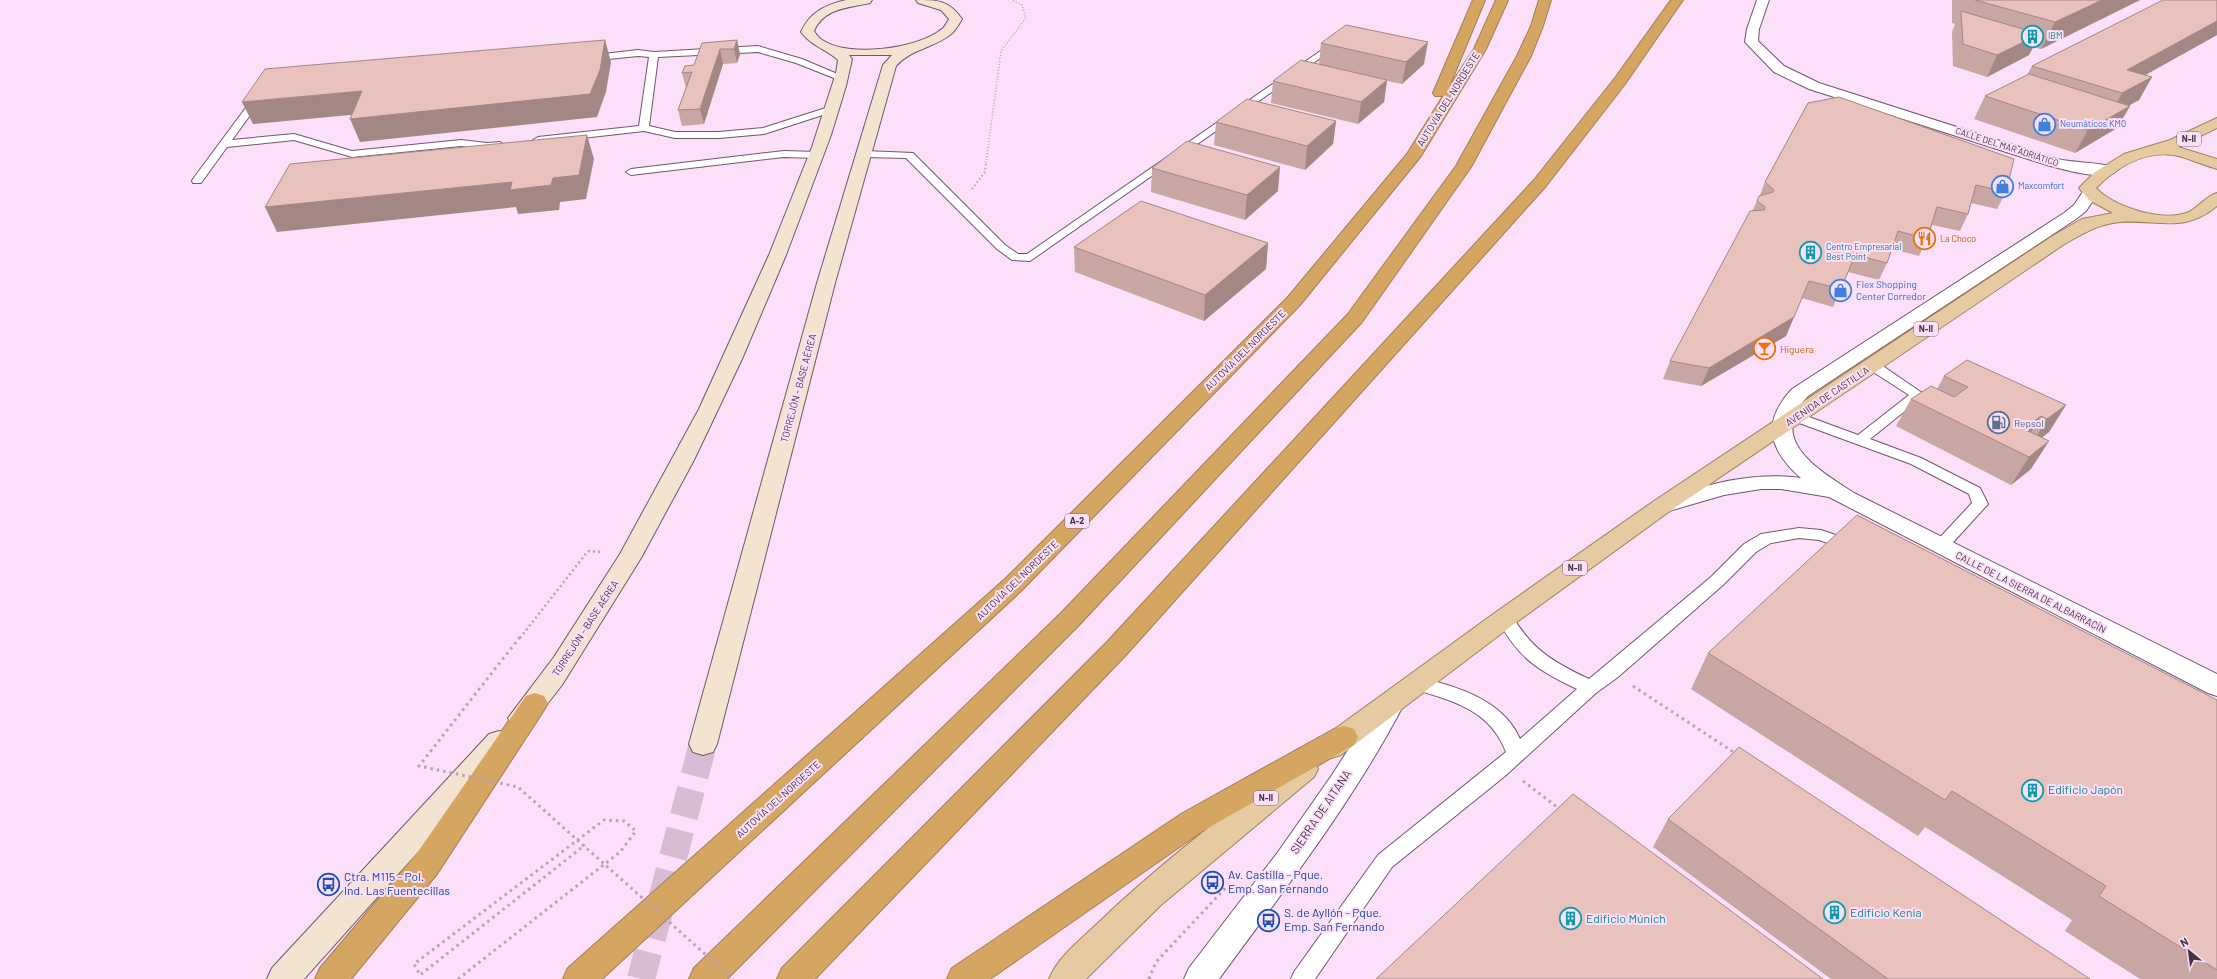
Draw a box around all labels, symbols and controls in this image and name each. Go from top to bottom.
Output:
building icon: IBM [2019,23,2045,49]
place label: IBM [2048,30,2062,41]
street label: AUTOVÍA DEL NORDESTE [1414,50,1482,148]
shop icon: Neumáticos KM0 [2032,111,2058,137]
place label: Neumáticos KM0 [2060,118,2126,129]
street label: CALLE DEL MAR ADRIÁTICO [1954,125,2060,168]
road number: N-II [2177,132,2201,146]
shop icon: Maxcomfort [1989,173,2015,199]
place label: Maxcomfort [2018,180,2065,191]
restaurant icon: La Choco [1911,226,1937,252]
place label: La Choco [1940,233,1976,244]
building icon: Centro Empresarial Best Point [1797,239,1823,265]
place label: Centro Empresarial Best Point [1826,241,1901,262]
shop icon: Flex Shopping Center Corredor [1827,277,1853,303]
place label: Flex Shopping Center Corredor [1856,278,1926,302]
street label: AUTOVÍA DEL NORDESTE [1202,307,1288,393]
road number: N-II [1914,322,1938,336]
street label: TORREJÓN - BASE AÉREA [778,332,818,444]
bar icon: Higuera [1751,336,1777,362]
place label: Higuera [1780,343,1814,355]
street label: AVENIDA DE CASTILLA [1783,363,1871,429]
fuel station icon: Repsol [1985,410,2011,436]
place label: Repsol [2014,417,2044,429]
road number: A-2 [1065,514,1089,528]
street label: AUTOVÍA DEL NORDESTE [974,538,1060,622]
street label: CALLE DE LA SIERRA DE ALBARRACÍN [1954,549,2108,635]
road number: N-II [1563,561,1587,575]
street label: TORREJÓN - BASE AÉREA [549,578,621,678]
street label: AUTOVÍA DEL NORDESTE [733,758,823,840]
street label: SIERRA DE AITANA [1287,767,1354,856]
building icon: Edificio Japón [2019,777,2045,803]
place label: Edificio Japón [2048,782,2123,796]
road number: N-II [1254,791,1278,805]
place label: Av. Castilla - Pque. Emp. San Fernando [1228,867,1328,895]
place label: Ctra. M115 - Pol. Ind. Las Fuentecillas [344,869,450,897]
bus stop icon: Av. Castilla - Pque. Emp. San Fernando [1199,869,1225,895]
bus stop icon: Ctra. M115 - Pol. Ind. Las Fuentecillas [316,871,342,897]
building icon: Edificio Kenia [1821,900,1847,926]
place label: S. de Ayllón - Pque. Emp. San Fernando [1284,905,1384,933]
place label: Edificio Kenia [1850,905,1922,919]
building icon: Edificio Múnich [1557,906,1583,932]
bus stop icon: S. de Ayllón - Pque. Emp. San Fernando [1256,907,1282,933]
place label: Edificio Múnich [1586,911,1666,925]
north arrow [2169,931,2209,971]
text: N [2178,934,2190,949]

